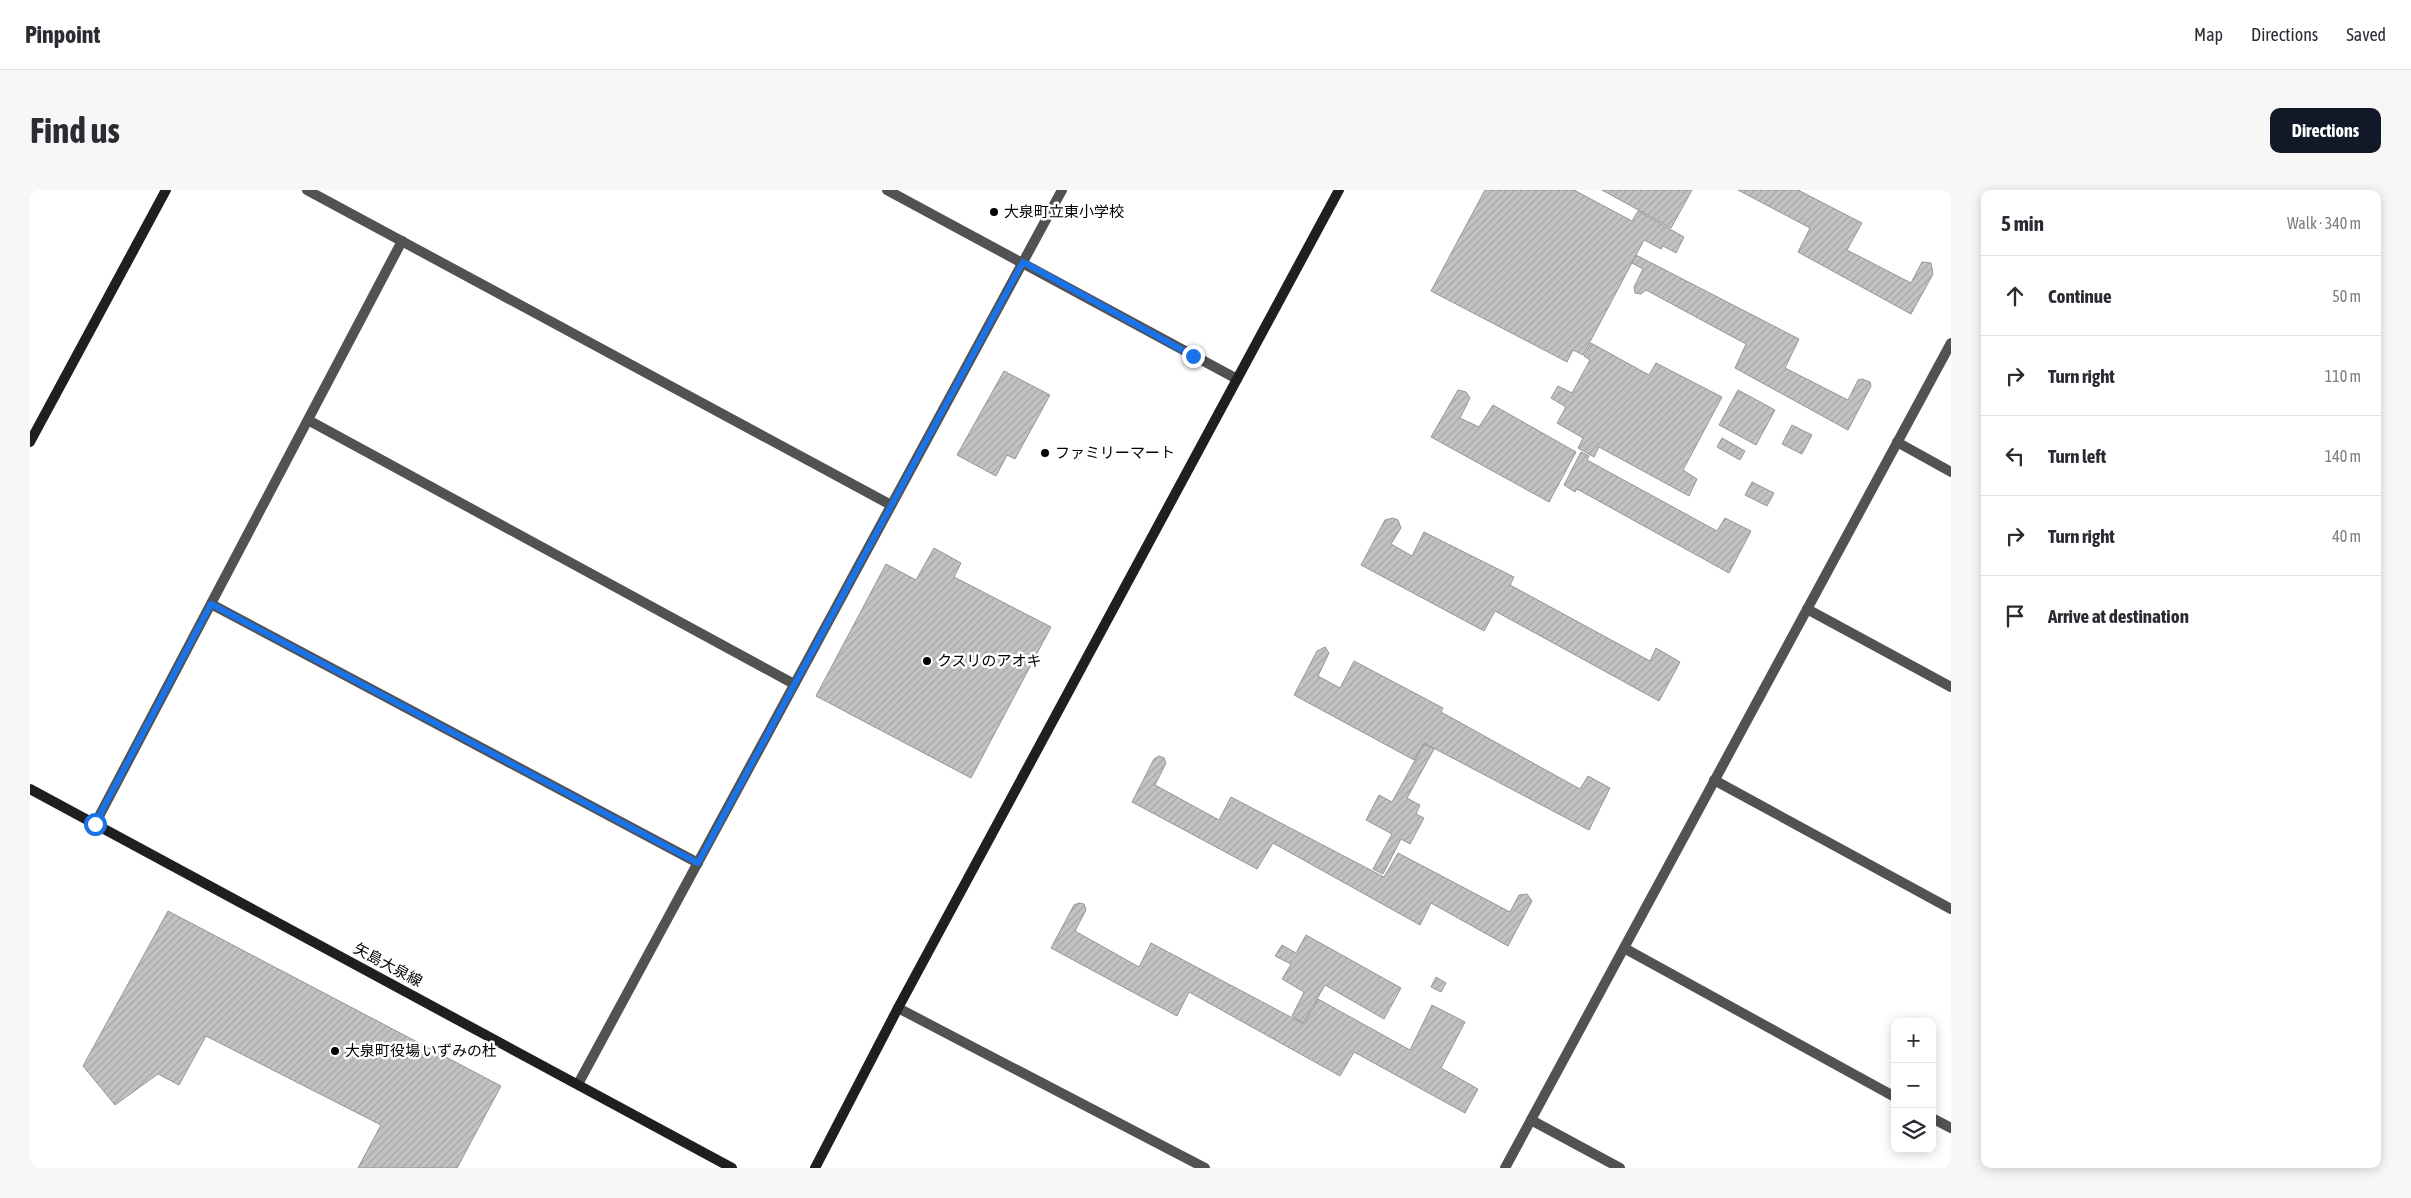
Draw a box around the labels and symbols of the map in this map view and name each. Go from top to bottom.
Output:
place label: 大泉町立東小学校 [1004,203,1124,220]
marker: 大泉町立東小学校 [988,206,1000,218]
route end [1182,345,1205,368]
place label: ファミリーマート [1055,444,1175,461]
marker: ファミリーマート [1039,447,1051,459]
place label: クスリのアオキ [937,652,1042,669]
marker: クスリのアオキ [921,655,933,667]
route start [84,813,107,836]
street label: 矢島大泉線 [351,939,425,990]
place label: 大泉町役場 いずみの杜 [345,1042,497,1059]
marker: 大泉町役場 いずみの杜 [329,1045,341,1057]

